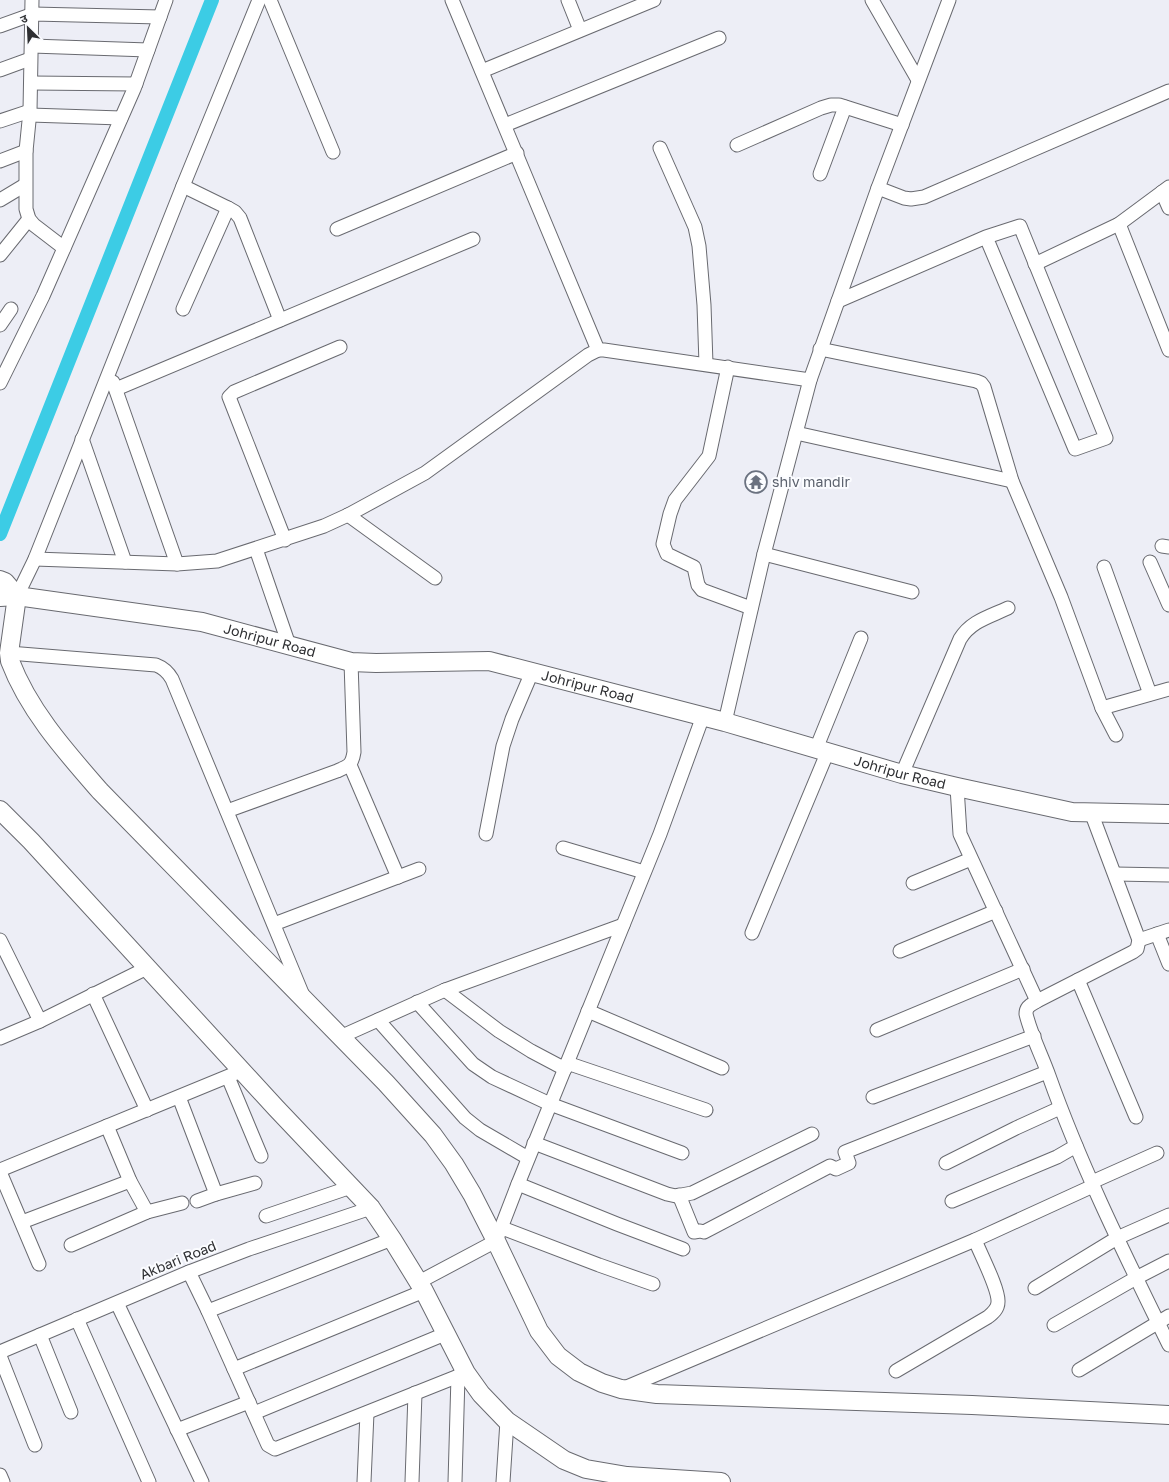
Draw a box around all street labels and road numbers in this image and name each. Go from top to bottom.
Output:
street label: Johripur Road [222,619,318,660]
street label: Johripur Road [540,666,636,706]
street label: Johripur Road [852,751,948,792]
street label: Akbari Road [137,1237,218,1283]

